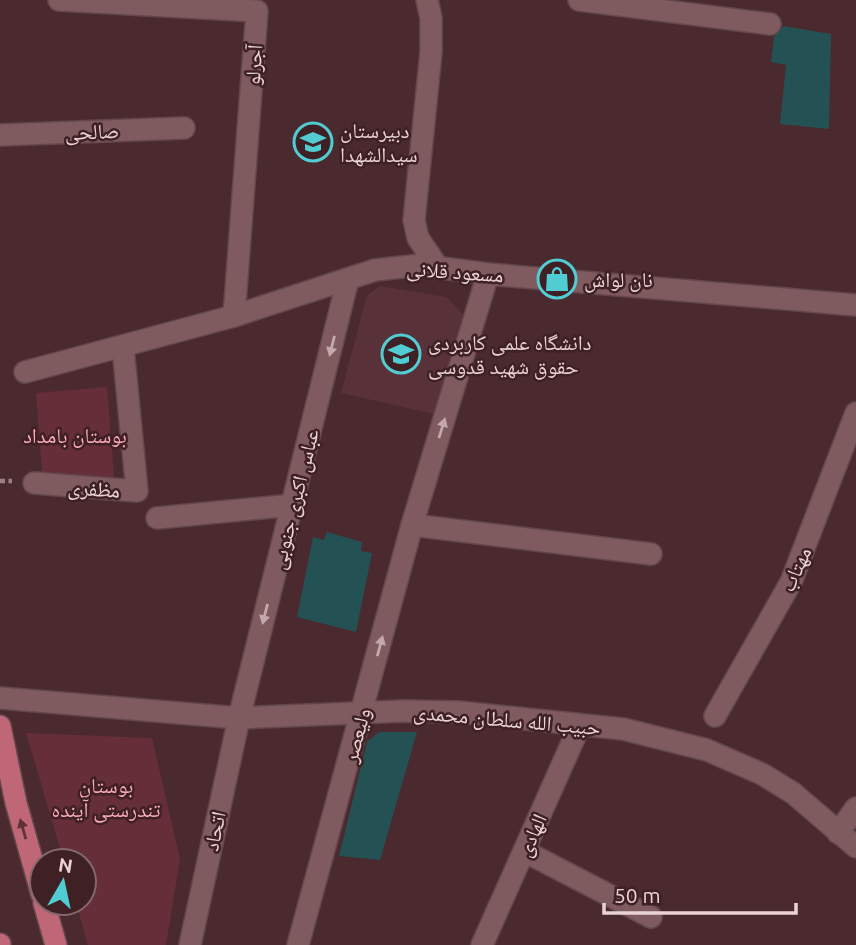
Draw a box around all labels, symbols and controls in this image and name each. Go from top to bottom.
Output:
street label: آجرلو [240,43,267,86]
street label: صالحی [64,118,120,146]
place label: دبيرستان سیدالشهدا [340,118,418,167]
school or university icon: دبيرستان سیدالشهدا [292,121,334,163]
street label: مسعود قلانی [405,256,504,288]
shop icon: نان لواش [536,258,578,300]
place label: نان لواش [584,267,653,293]
place label: دانشگاه علمی کاربردی حقوق شهید قدوسی [428,330,591,380]
school or university icon: دانشگاه علمی کاربردی حقوق شهید قدوسی [380,333,422,375]
one-way arrow [326,335,337,357]
one-way arrow [437,417,447,438]
park label: بوستان بامداد [23,423,127,448]
street label: عباس اکبری جنوبی [265,426,325,572]
street label: مظفری [67,474,121,503]
street label: مهتاب [775,543,816,596]
one-way arrow [260,604,270,625]
one-way arrow [375,635,386,657]
street label: حبیب الله سلطان محمدی [412,699,602,740]
street label: ولیعصر [337,705,375,766]
park label: بوستان تندرستی آینده [52,773,160,823]
street label: اتحاد [198,809,230,853]
street label: الهادی [511,810,552,861]
one-way arrow [18,819,28,840]
north arrow [28,847,98,917]
text: N [57,853,74,877]
scale bar [604,872,796,916]
text: 50 m [614,883,661,907]

